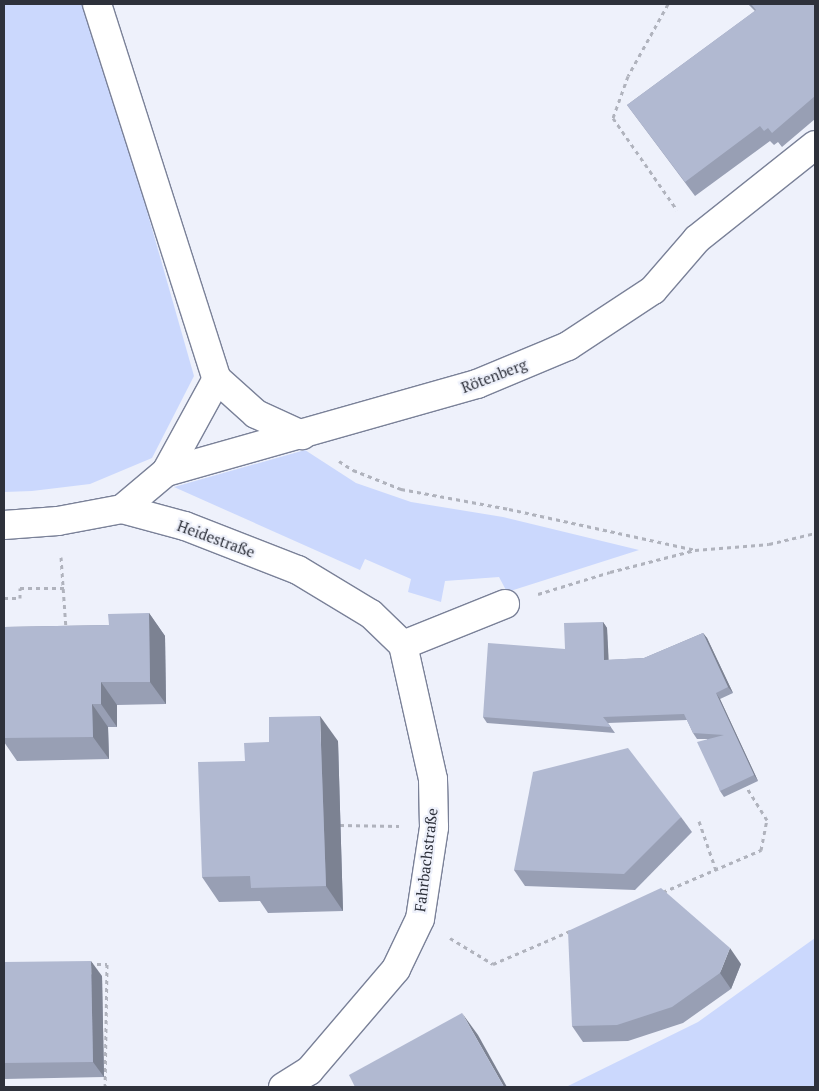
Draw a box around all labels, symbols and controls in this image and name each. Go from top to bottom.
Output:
street label: Rötenberg [459,355,529,397]
street label: Heidestraße [175,517,257,561]
street label: Fahrbachstraße [411,807,441,913]

